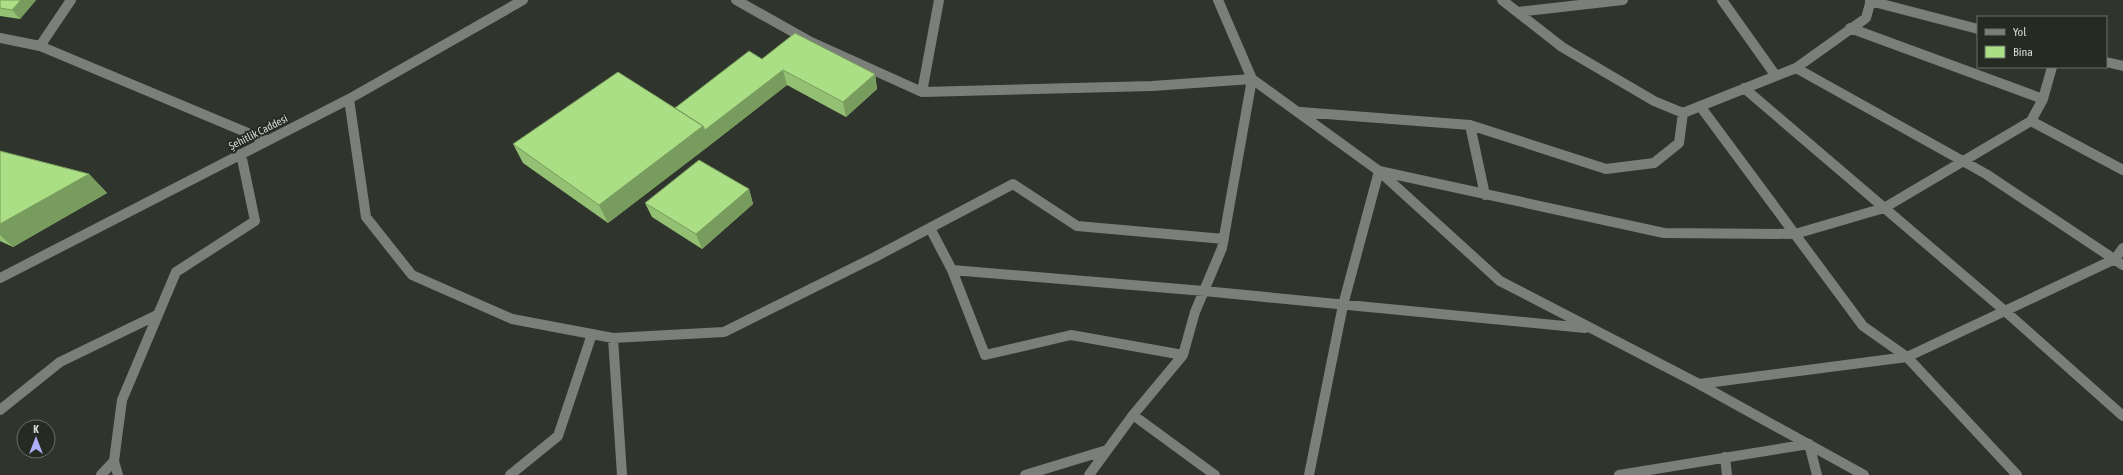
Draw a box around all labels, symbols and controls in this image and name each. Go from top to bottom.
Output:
legend [1977,16,2107,68]
text: Yol [2013,25,2027,39]
text: Bina [2013,45,2033,59]
street label: Şehitlik Caddesi [227,112,289,152]
north arrow [16,419,56,459]
text: K [33,423,39,435]

